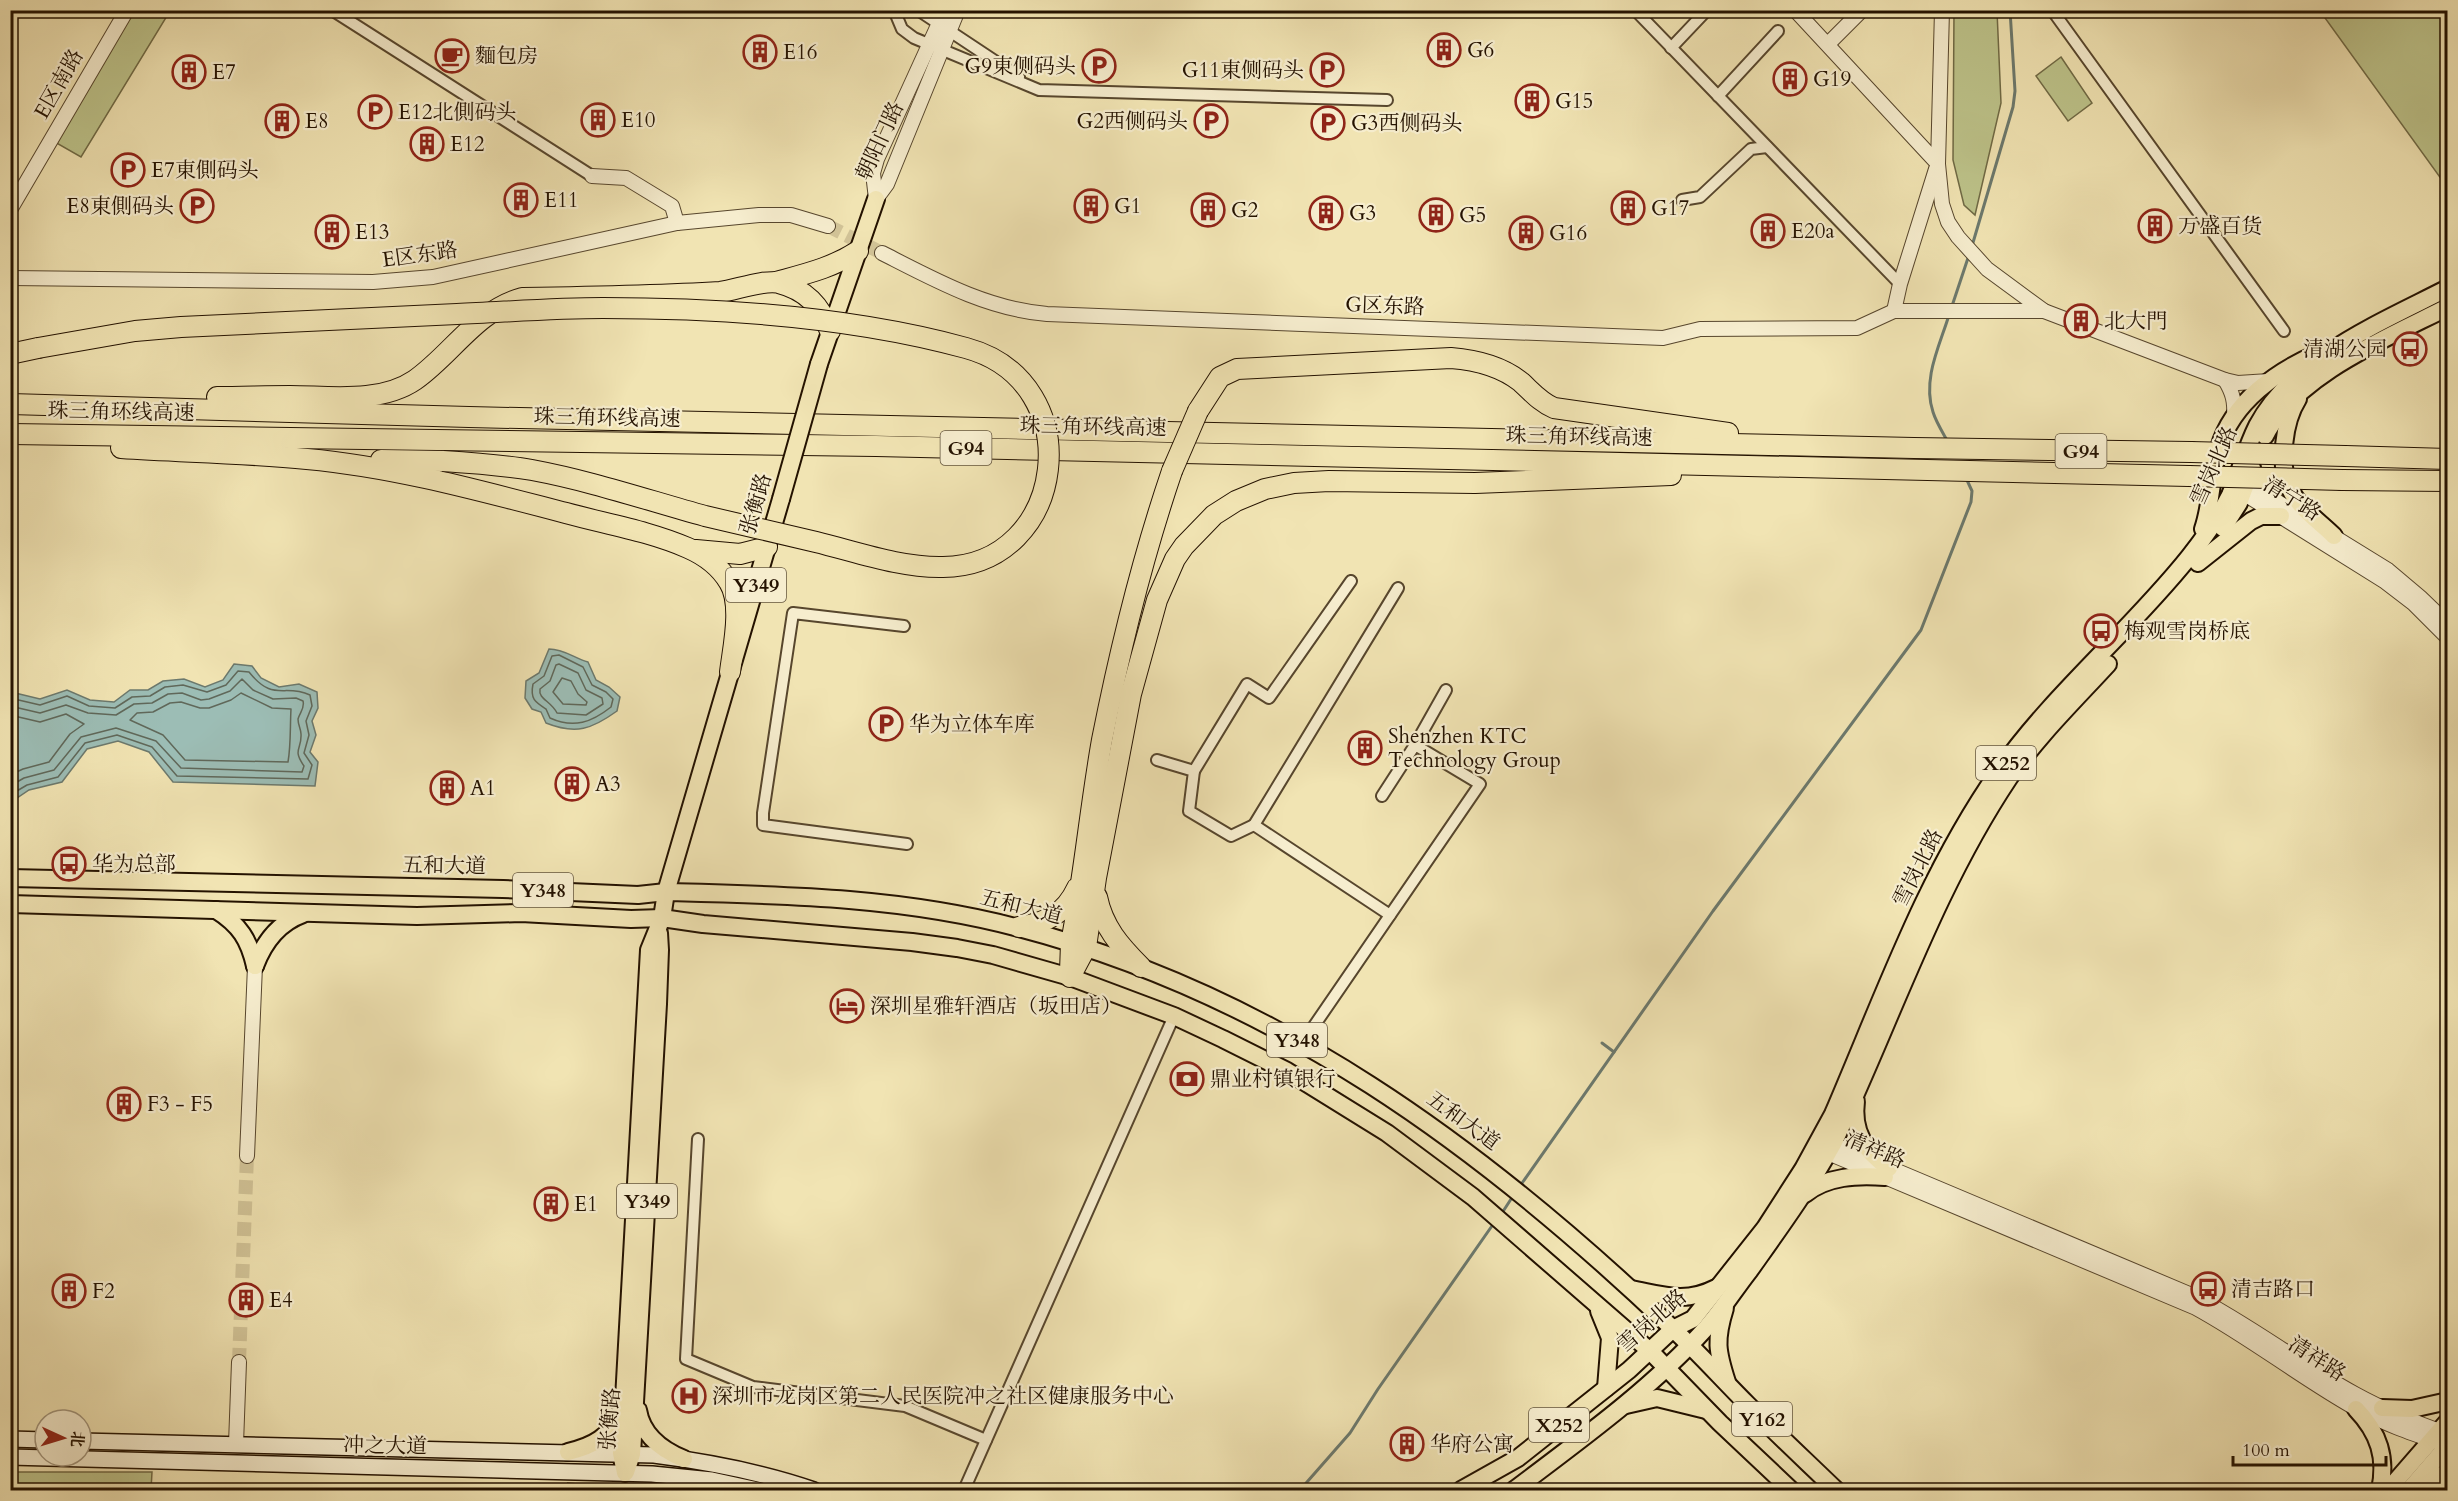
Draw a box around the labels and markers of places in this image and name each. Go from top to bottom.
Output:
building icon: G6 [1426,32,1462,68]
building icon: E16 [742,34,778,70]
place label: G6 [1467,36,1494,65]
cafe icon: 麵包房 [434,38,470,74]
place label: E16 [783,38,817,67]
place label: 麵包房 [475,42,538,71]
parking icon: G9東侧码头 [1081,48,1117,84]
place label: G9東侧码头 [965,52,1076,81]
parking icon: G11東侧码头 [1309,52,1345,88]
building icon: E7 [171,54,207,90]
place label: G11東侧码头 [1182,56,1304,85]
place label: E7 [212,58,236,87]
building icon: G19 [1772,61,1808,97]
place label: G19 [1813,65,1851,94]
building icon: G15 [1514,83,1550,119]
place label: G15 [1555,87,1593,116]
parking icon: E12北側码头 [357,94,393,130]
place label: E12北側码头 [398,98,516,127]
building icon: E10 [580,102,616,138]
building icon: E8 [264,103,300,139]
parking icon: G2西侧码头 [1193,103,1229,139]
parking icon: G3西侧码头 [1310,105,1346,141]
place label: E10 [621,106,655,135]
place label: E8 [305,107,329,136]
place label: G2西侧码头 [1077,107,1188,136]
place label: G3西侧码头 [1351,109,1462,138]
building icon: E12 [409,126,445,162]
place label: E12 [450,130,485,159]
parking icon: E7東側码头 [110,152,146,188]
place label: E7東側码头 [151,156,259,185]
building icon: E11 [503,182,539,218]
place label: E11 [544,186,578,215]
parking icon: E8東側码头 [179,188,215,224]
building icon: G1 [1073,188,1109,224]
building icon: G17 [1610,190,1646,226]
place label: E8東側码头 [66,192,174,221]
place label: G1 [1114,192,1141,221]
building icon: G2 [1190,192,1226,228]
place label: G17 [1651,194,1689,223]
building icon: G3 [1308,195,1344,231]
place label: G2 [1231,196,1259,225]
building icon: G5 [1418,197,1454,233]
place label: G3 [1349,199,1376,228]
place label: G5 [1459,201,1486,230]
building icon: 万盛百货 [2137,208,2173,244]
place label: 万盛百货 [2178,212,2262,241]
building icon: E20a [1750,213,1786,249]
building icon: E13 [314,214,350,250]
building icon: G16 [1508,215,1544,251]
place label: E20a [1791,217,1835,246]
place label: E13 [355,218,389,247]
place label: G16 [1549,219,1587,248]
building icon: 北大門 [2063,303,2099,339]
place label: 北大門 [2104,307,2167,336]
bus stop icon: 清湖公园 [2392,331,2428,367]
place label: 清湖公园 [2303,335,2387,364]
bus stop icon: 梅观雪岗桥底 [2083,613,2119,649]
place label: 梅观雪岗桥底 [2124,617,2250,646]
parking icon: 华为立体车库 [868,706,904,742]
place label: 华为立体车库 [909,710,1035,739]
place label: Shenzhen KTC Technology Group [1388,722,1561,775]
building icon: Shenzhen KTC Technology Group [1347,730,1383,766]
building icon: A3 [554,766,590,802]
building icon: A1 [429,770,465,806]
place label: A3 [595,770,621,799]
place label: A1 [470,774,496,803]
bus stop icon: 华为总部 [51,846,87,882]
place label: 华为总部 [92,850,176,879]
hotel icon: 深圳星雅轩酒店（坂田店） [829,988,865,1024]
place label: 深圳星雅轩酒店（坂田店） [870,992,1122,1021]
bank icon: 鼎业村镇银行 [1169,1061,1205,1097]
place label: 鼎业村镇银行 [1210,1065,1336,1094]
building icon: F3 - F5 [106,1086,142,1122]
place label: F3 - F5 [147,1090,213,1119]
building icon: E1 [533,1186,569,1222]
place label: E1 [574,1190,598,1219]
bus stop icon: 清吉路口 [2190,1271,2226,1307]
building icon: F2 [51,1273,87,1309]
place label: 清吉路口 [2231,1275,2315,1304]
place label: F2 [92,1277,115,1306]
building icon: E4 [228,1282,264,1318]
place label: E4 [269,1286,293,1315]
hospital icon: 深圳市龙岗区第二人民医院冲之社区健康服务中心 [671,1378,707,1414]
place label: 深圳市龙岗区第二人民医院冲之社区健康服务中心 [712,1382,1174,1411]
building icon: 华府公寓 [1389,1426,1425,1462]
place label: 华府公寓 [1430,1430,1514,1459]

